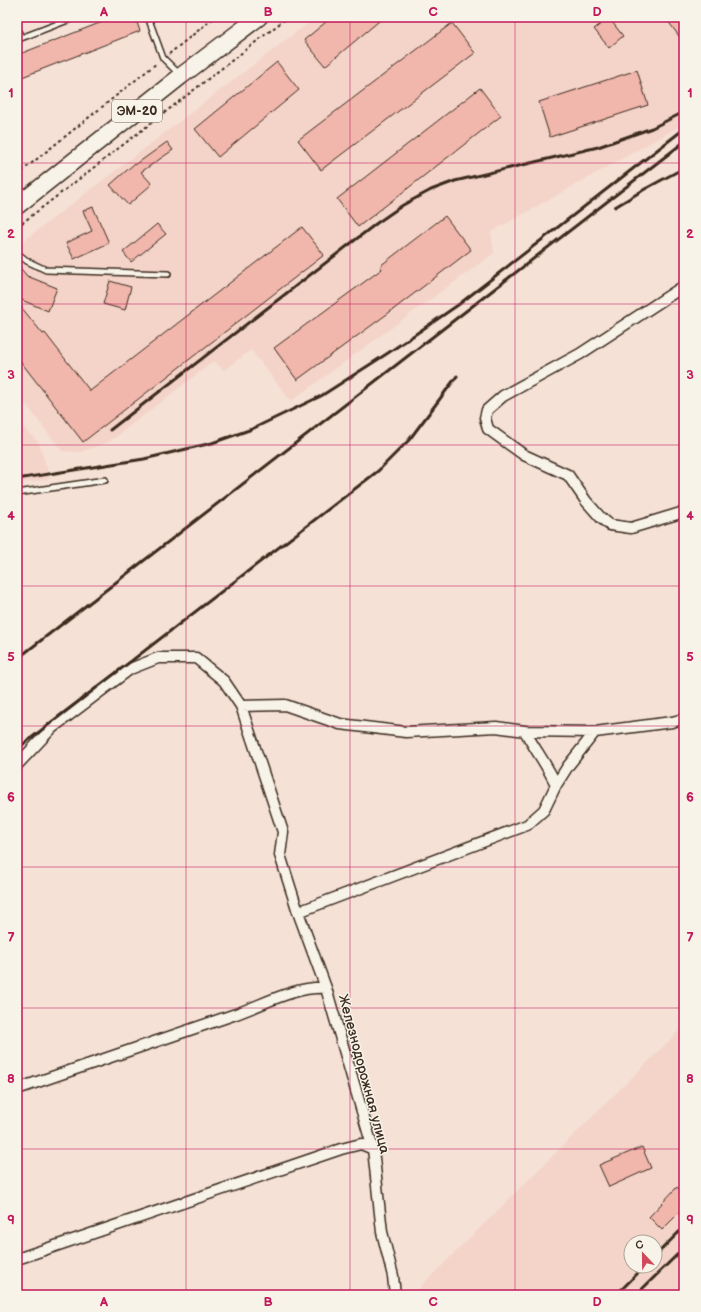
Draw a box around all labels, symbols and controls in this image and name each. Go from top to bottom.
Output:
text: A [99,4,108,20]
text: B [263,4,273,20]
text: C [428,4,438,20]
text: D [592,4,602,20]
text: 1 [8,85,14,101]
text: 1 [687,85,693,101]
road number: ЭМ-20 [112,100,162,122]
text: 2 [7,226,15,242]
text: 2 [686,226,694,242]
text: 3 [7,367,15,383]
text: 3 [686,367,694,383]
text: 4 [7,508,15,524]
text: 4 [686,508,694,524]
text: 5 [7,649,15,665]
text: 5 [686,649,694,665]
text: 6 [7,789,15,805]
text: 6 [686,789,694,805]
text: 7 [7,930,15,946]
text: 7 [686,930,694,946]
street label: Железнодорожная улица [335,992,394,1156]
text: 8 [7,1071,15,1087]
text: 8 [686,1071,694,1087]
text: 9 [7,1212,15,1228]
text: 9 [686,1212,694,1228]
north arrow [623,1234,663,1274]
text: С [633,1238,646,1253]
text: A [99,1294,108,1310]
text: B [263,1294,273,1310]
text: C [428,1294,438,1310]
text: D [592,1294,602,1310]

